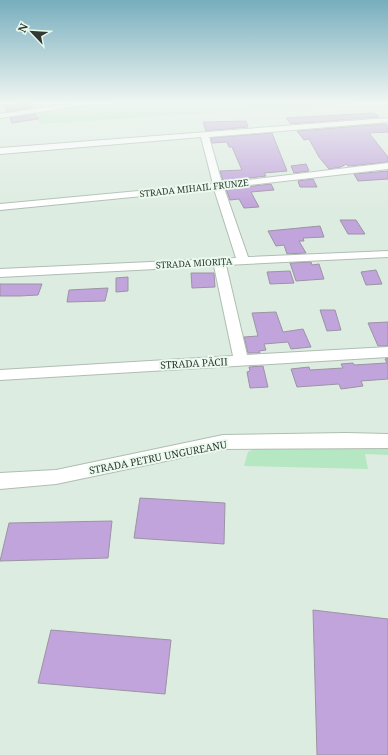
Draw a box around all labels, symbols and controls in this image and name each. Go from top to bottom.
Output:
north arrow [12,12,52,52]
text: N [14,20,31,35]
street label: STRADA MIHAIL FRUNZE [139,176,249,200]
street label: STRADA MIORIȚA [155,254,233,271]
street label: STRADA PĂCII [160,354,228,372]
street label: STRADA PETRU UNGUREANU [88,437,229,477]

